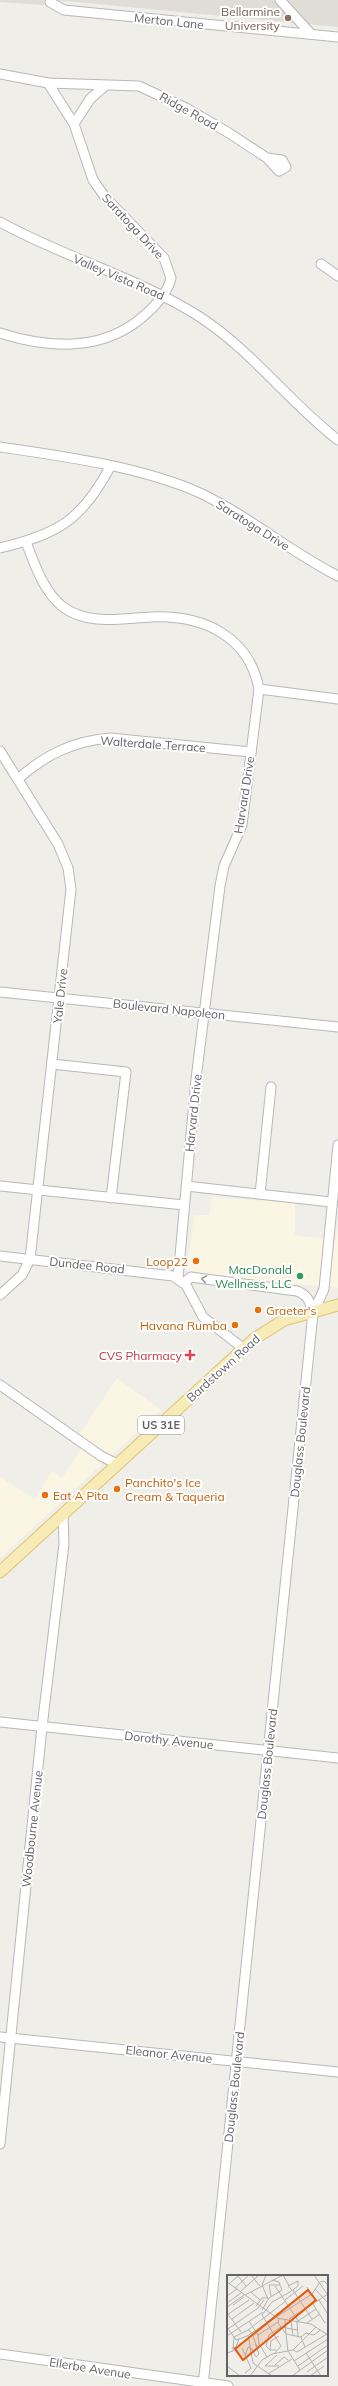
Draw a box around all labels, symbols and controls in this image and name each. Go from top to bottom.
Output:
place label: Bellarmine University [221,4,281,33]
street label: Merton Lane [133,10,205,32]
marker: Bellarmine University [283,13,293,23]
street label: Ridge Road [157,89,221,133]
street label: Saratoga Drive [99,190,167,262]
street label: Valley Vista Road [71,251,167,303]
street label: Saratoga Drive [214,496,292,554]
street label: Walterdale Terrace [100,733,206,755]
street label: Harvard Drive [230,755,258,835]
street label: Yale Drive [50,968,70,1025]
street label: Boulevard Napoleon [112,996,226,1022]
street label: Harvard Drive [181,1073,205,1153]
street label: Dundee Road [49,1254,125,1276]
place label: Loop22 [146,1254,188,1269]
marker: Loop22 [191,1256,201,1266]
place label: MacDonald Wellness, LLC [215,1262,292,1291]
marker: MacDonald Wellness, LLC [295,1271,305,1281]
one-way arrow [201,1275,207,1283]
place label: Graeter's [266,1303,316,1318]
marker: Graeter's [253,1305,263,1315]
place label: Havana Rumba [140,1318,227,1333]
marker: Havana Rumba [230,1320,240,1330]
street label: Bardstown Road [183,1331,263,1405]
place label: CVS Pharmacy [99,1348,183,1363]
marker: CVS Pharmacy [185,1350,195,1360]
street label: Douglass Boulevard [287,1386,313,1498]
road number: US 31E [138,1416,184,1434]
place label: Panchito's Ice Cream & Taqueria [125,1475,225,1504]
marker: Panchito's Ice Cream & Taqueria [112,1484,122,1494]
place label: Eat A Pita [53,1488,109,1503]
marker: Eat A Pita [40,1490,50,1500]
street label: Douglass Boulevard [254,1708,280,1820]
street label: Dorothy Avenue [124,1728,214,1752]
street label: Woodbourne Avenue [18,1770,46,1888]
street label: Douglass Boulevard [221,2031,247,2143]
street label: Eleanor Avenue [125,2042,213,2066]
inset map [227,2275,328,2376]
street label: Ellerbe Avenue [48,2354,132,2382]

